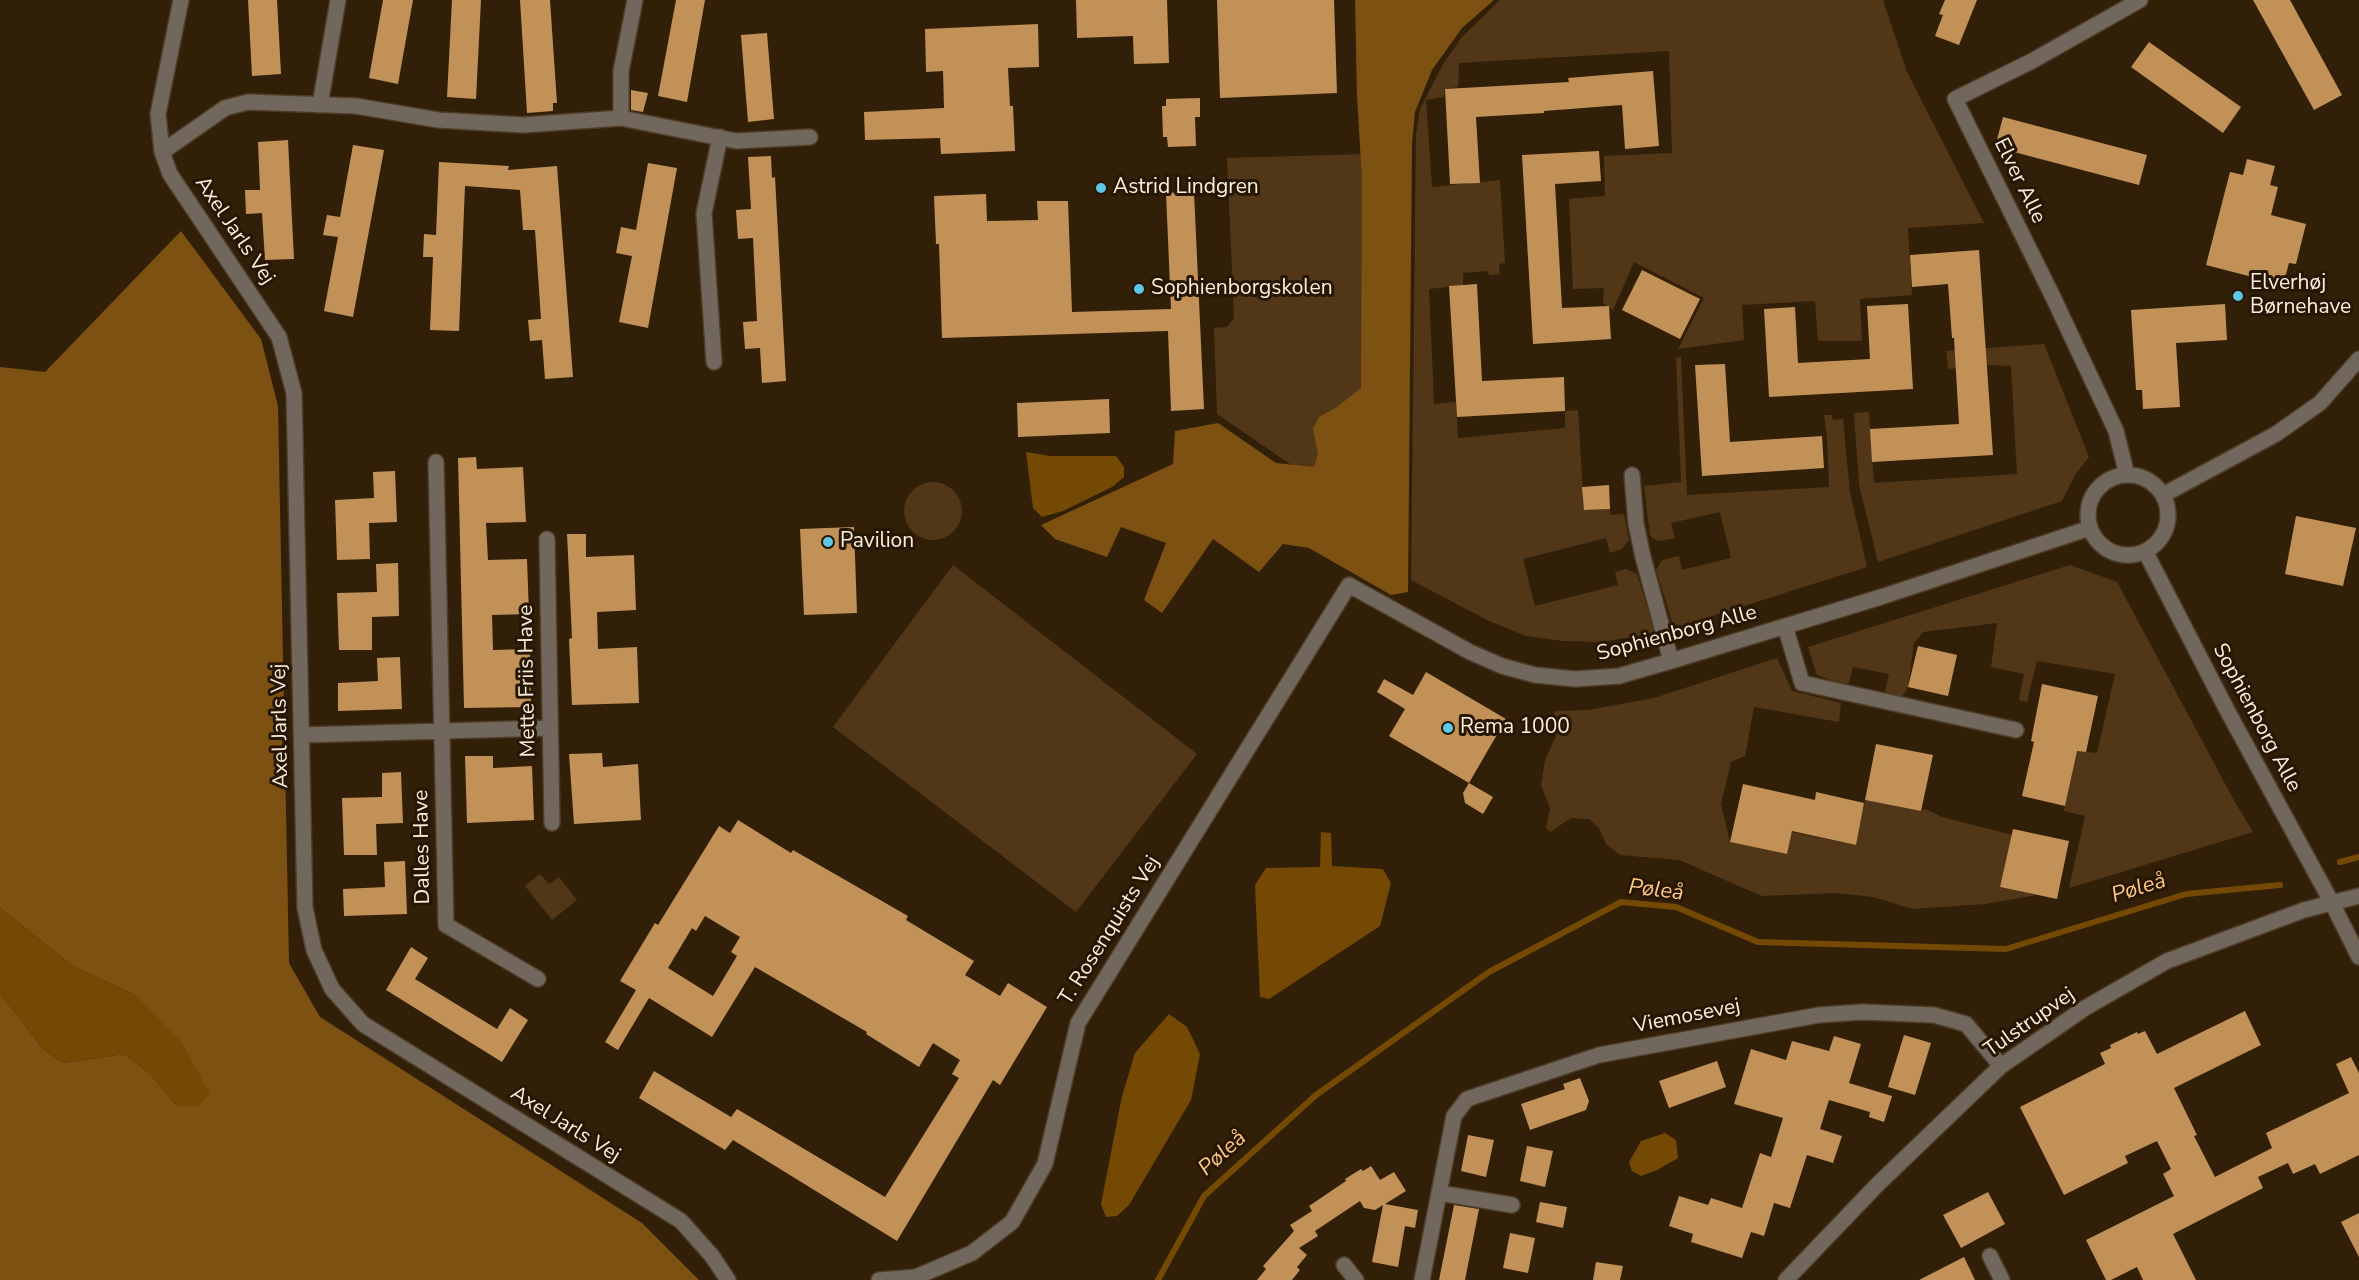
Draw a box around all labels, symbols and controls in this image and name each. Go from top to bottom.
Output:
street label: Elver Alle [1988,134,2050,228]
street label: Axel Jarls Vej [189,172,279,290]
place label: Astrid Lindgren [1113,175,1259,201]
marker: Astrid Lindgren [1094,181,1108,195]
place label: Elverhøj Børnehave [2250,271,2351,321]
place label: Sophienborgskolen [1151,276,1333,302]
marker: Sophienborgskolen [1132,282,1146,296]
marker: Elverhøj Børnehave [2231,289,2245,303]
place label: Pavilion [840,529,914,555]
marker: Pavilion [821,535,835,549]
street label: Sophienborg Alle [1594,601,1760,667]
street label: Mette Friis Have [514,604,542,758]
street label: Sophienborg Alle [2206,639,2306,797]
street label: Axel Jarls Vej [267,663,295,789]
place label: Rema 1000 [1460,715,1570,741]
marker: Rema 1000 [1441,721,1455,735]
street label: Dalles Have [409,790,437,904]
street label: T. Rosenquists Vej [1054,852,1166,1010]
water label: Pøleå [2109,868,2169,910]
water label: Pøleå [1627,875,1685,907]
street label: Tulstrupvej [1980,983,2080,1063]
street label: Viemosevej [1632,994,1742,1040]
street label: Axel Jarls Vej [505,1081,625,1169]
water label: Pøleå [1194,1126,1252,1182]

